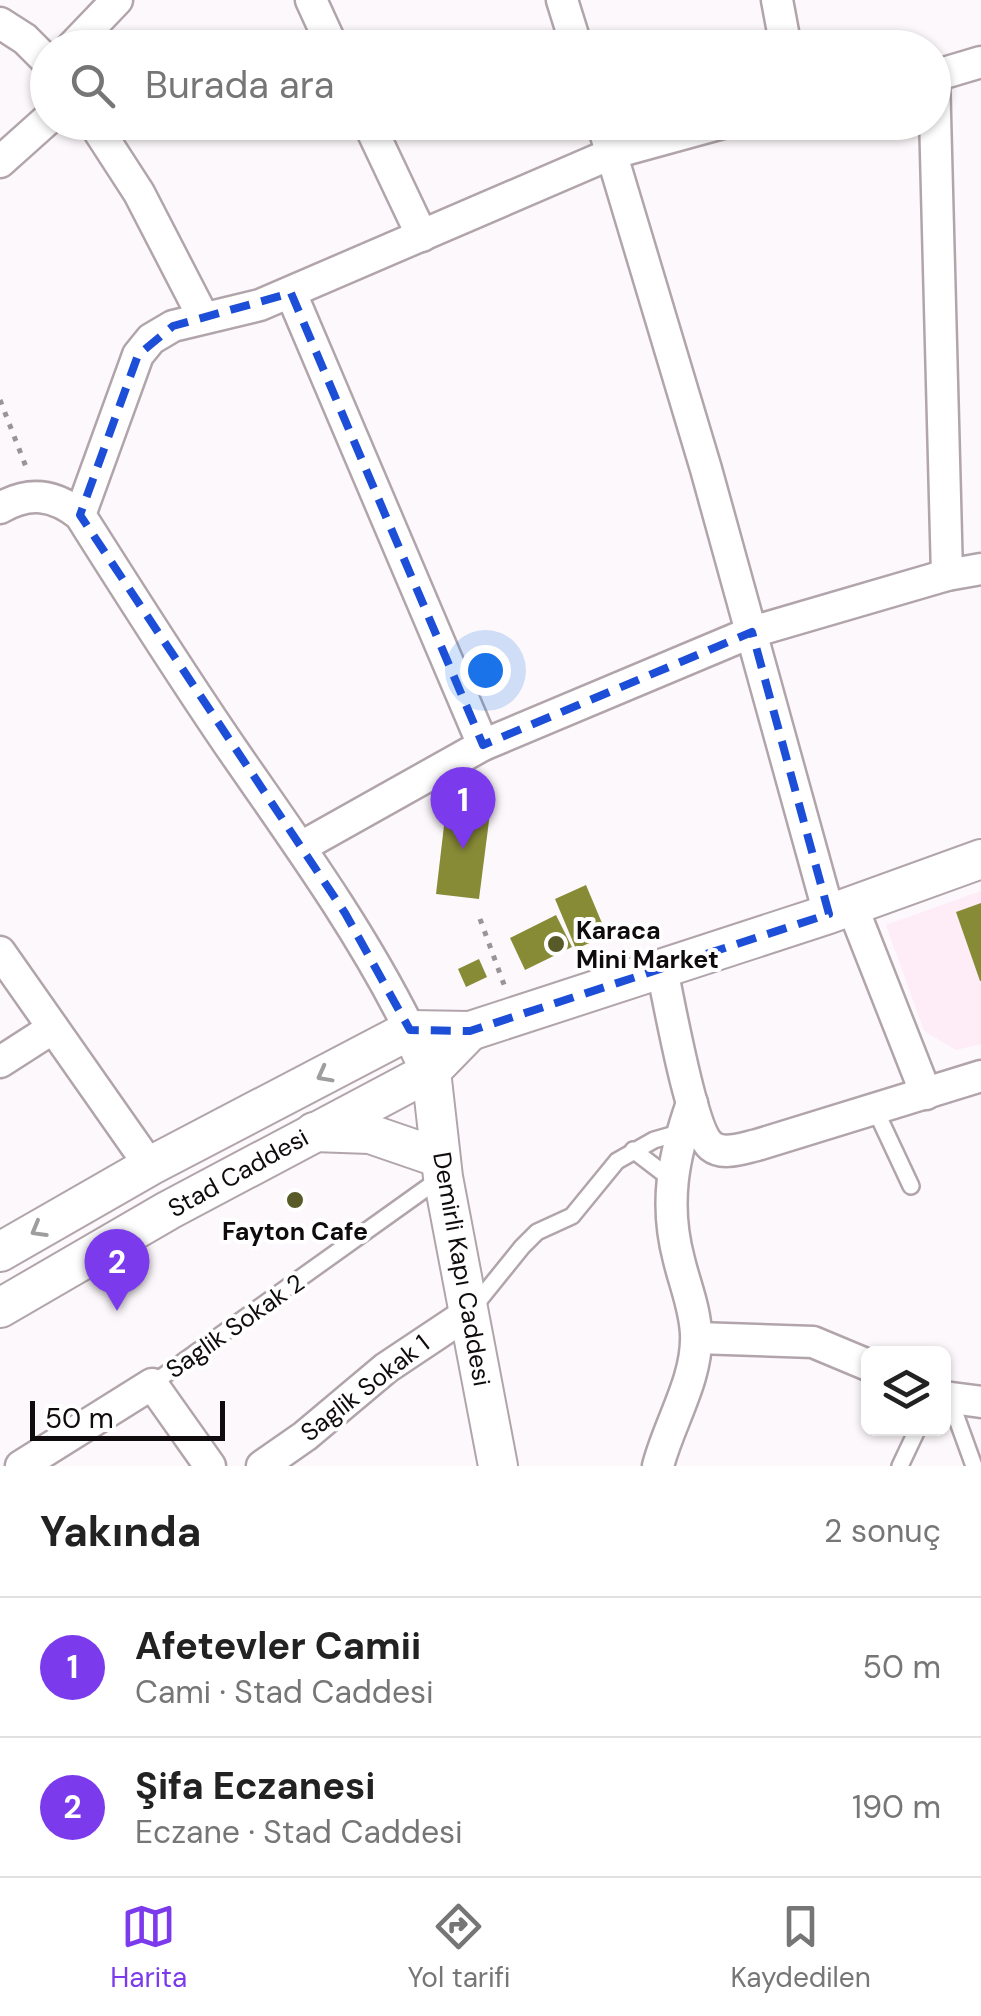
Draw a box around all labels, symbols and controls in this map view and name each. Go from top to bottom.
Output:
search box [30,30,951,140]
icon: search [65,58,120,113]
text: Burada ara [145,60,334,110]
your location [460,645,511,696]
pin: 1 [430,766,496,849]
place label: Karaca Mini Market [576,914,719,976]
marker: Karaca Mini Market [545,933,567,955]
one-way arrow [316,1063,334,1082]
street label: Stad Caddesi [162,1121,314,1225]
street label: Demirli Kapı Caddesi [425,1149,499,1389]
marker: Fayton Cafe [284,1189,306,1211]
place label: Fayton Cafe [222,1215,368,1248]
one-way arrow [31,1218,49,1237]
pin: 2 [84,1228,150,1311]
street label: Saglik Sokak 2 [159,1266,311,1386]
street label: Saglik Sokak 1 [294,1327,436,1449]
map controls [861,1346,951,1436]
button: layers [861,1346,951,1436]
scale bar [30,1396,225,1440]
text: 50 m [45,1400,114,1437]
text: Yakında [40,1504,201,1559]
text: 2 sonuç [824,1510,941,1552]
text: Afetevler Camii [135,1621,421,1671]
text: 1 [67,1646,78,1688]
text: 50 m [863,1646,941,1688]
text: Cami · Stad Caddesi [135,1671,433,1713]
text: Şifa Eczanesi [135,1761,375,1811]
text: 2 [63,1786,82,1828]
text: 190 m [852,1786,941,1828]
text: Eczane · Stad Caddesi [135,1811,462,1853]
tab: Harita [110,1899,187,1996]
tab: Yol tarifi [408,1899,510,1996]
tab: Kaydedilen [731,1899,871,1996]

